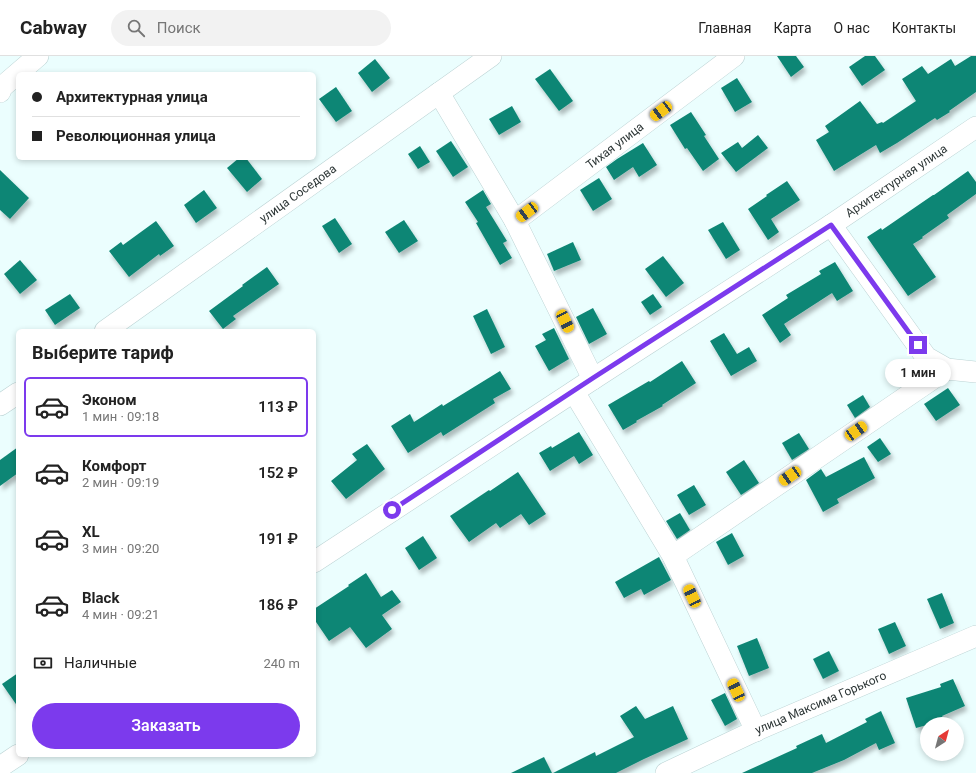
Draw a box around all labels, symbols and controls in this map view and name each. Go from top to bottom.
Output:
search box [111,10,391,46]
text: Cabway [20,16,87,39]
icon: search [125,17,147,39]
text: Поиск [157,19,201,37]
text: Главная [698,20,751,36]
text: Карта [773,20,812,36]
text: О нас [834,20,870,36]
text: Контакты [892,20,956,36]
text: Архитектурная улица [56,88,208,106]
car [648,99,674,123]
street label: Тихая улица [583,120,646,172]
text: Революционная улица [56,127,216,145]
street label: Архитектурная улица [843,141,950,220]
street label: улица Соседова [257,161,339,226]
car [514,200,540,224]
car [554,308,576,334]
route end [909,336,927,354]
text: Выберите тариф [32,342,174,363]
callout: 1 мин [885,359,951,387]
text: 1 мин [900,365,936,380]
icon: car [34,389,70,425]
text: Эконом [82,391,137,409]
text: 113 ₽ [258,398,298,416]
text: 1 мин · 09:18 [82,409,159,424]
car [843,419,869,443]
icon: car [34,455,70,491]
text: Комфорт [82,457,146,475]
text: 152 ₽ [258,464,298,482]
car [777,464,803,488]
text: 2 мин · 09:19 [82,475,159,490]
route start [383,501,401,519]
icon: car [34,521,70,557]
text: XL [82,523,100,541]
text: 191 ₽ [258,530,298,548]
text: 3 мин · 09:20 [82,541,159,556]
car [681,583,703,609]
icon: car [34,587,70,623]
text: Black [82,589,119,607]
text: 186 ₽ [258,596,298,614]
text: 4 мин · 09:21 [82,607,159,622]
icon: cash [32,652,54,674]
text: Наличные [64,654,137,672]
text: 240 m [263,656,300,671]
street label: улица Максима Горького [753,668,889,737]
car [725,677,747,703]
button: Заказать [32,703,300,749]
north arrow [920,717,964,761]
map controls [920,717,964,761]

